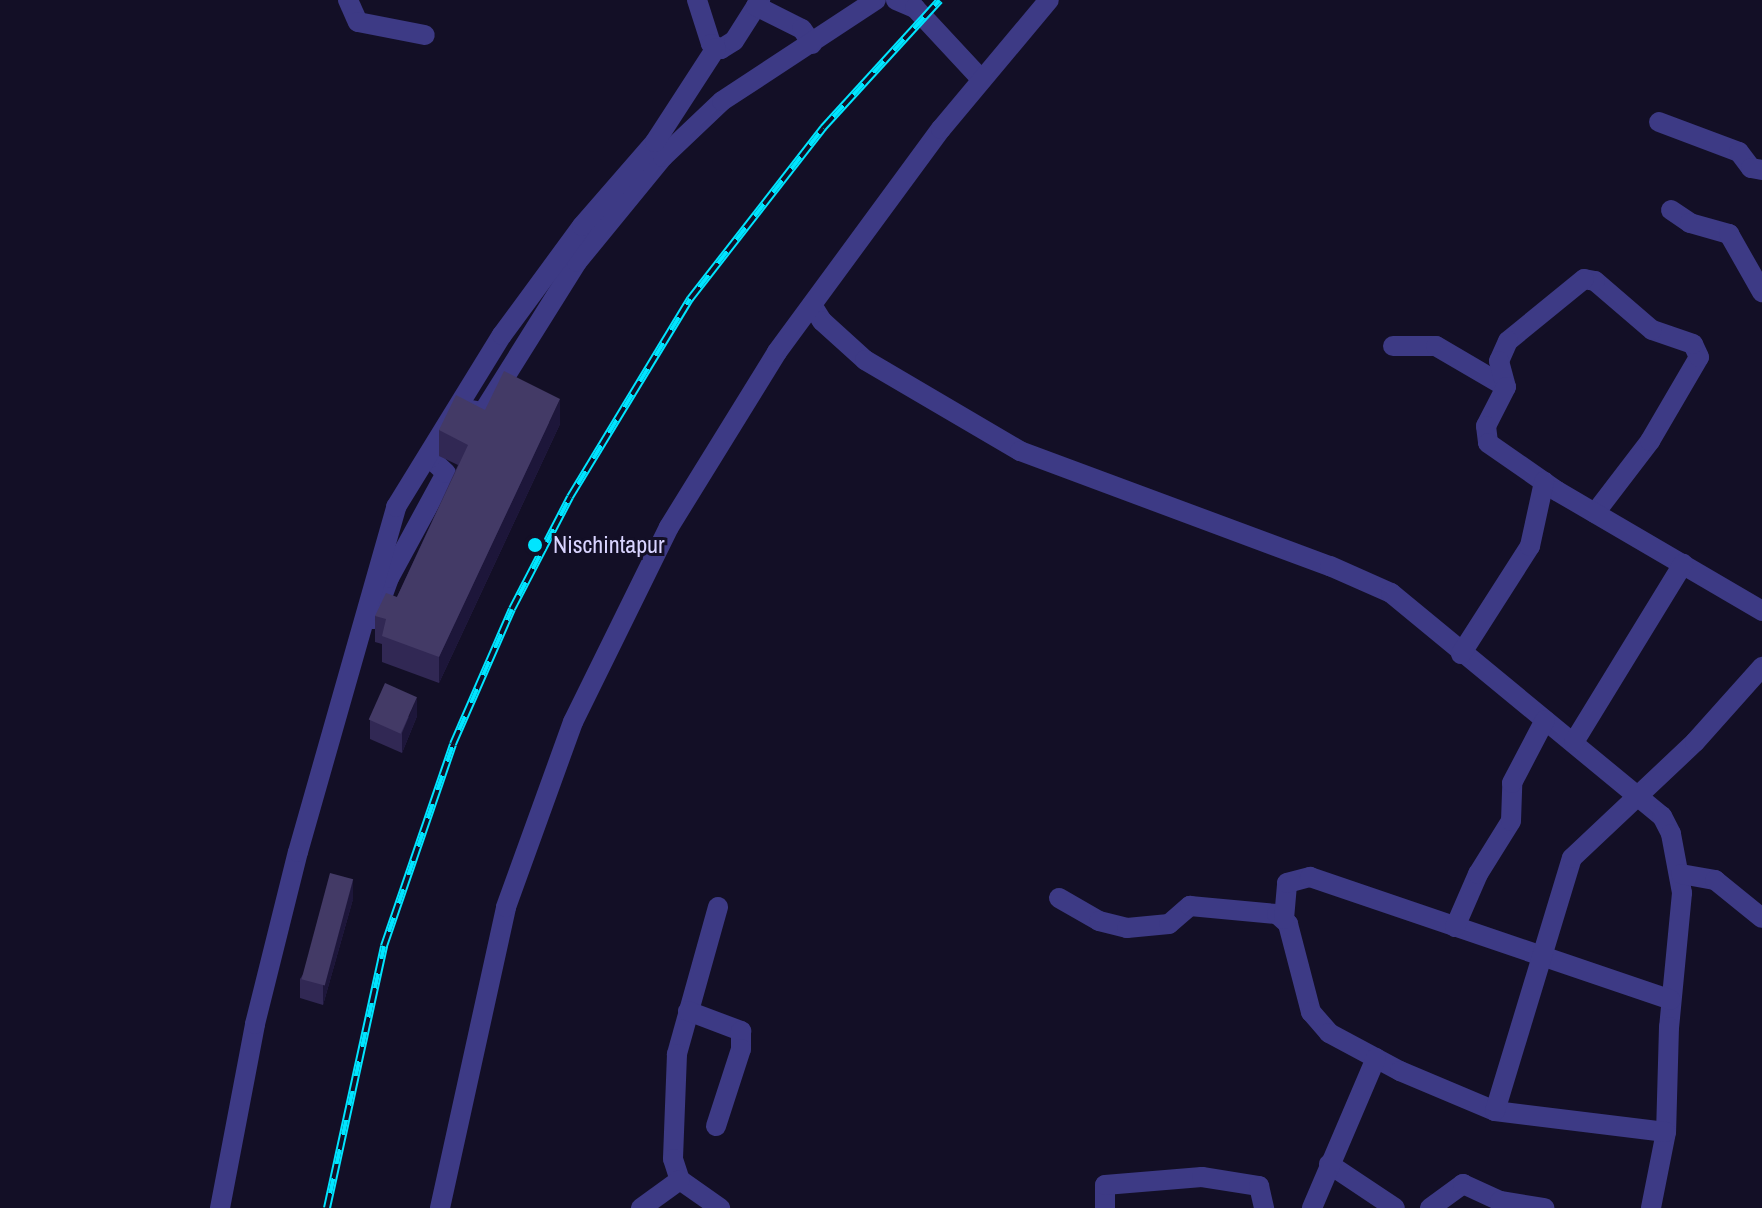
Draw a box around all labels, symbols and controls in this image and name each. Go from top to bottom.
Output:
place label: Nischintapur [553,531,665,559]
marker: Nischintapur [524,534,546,556]

